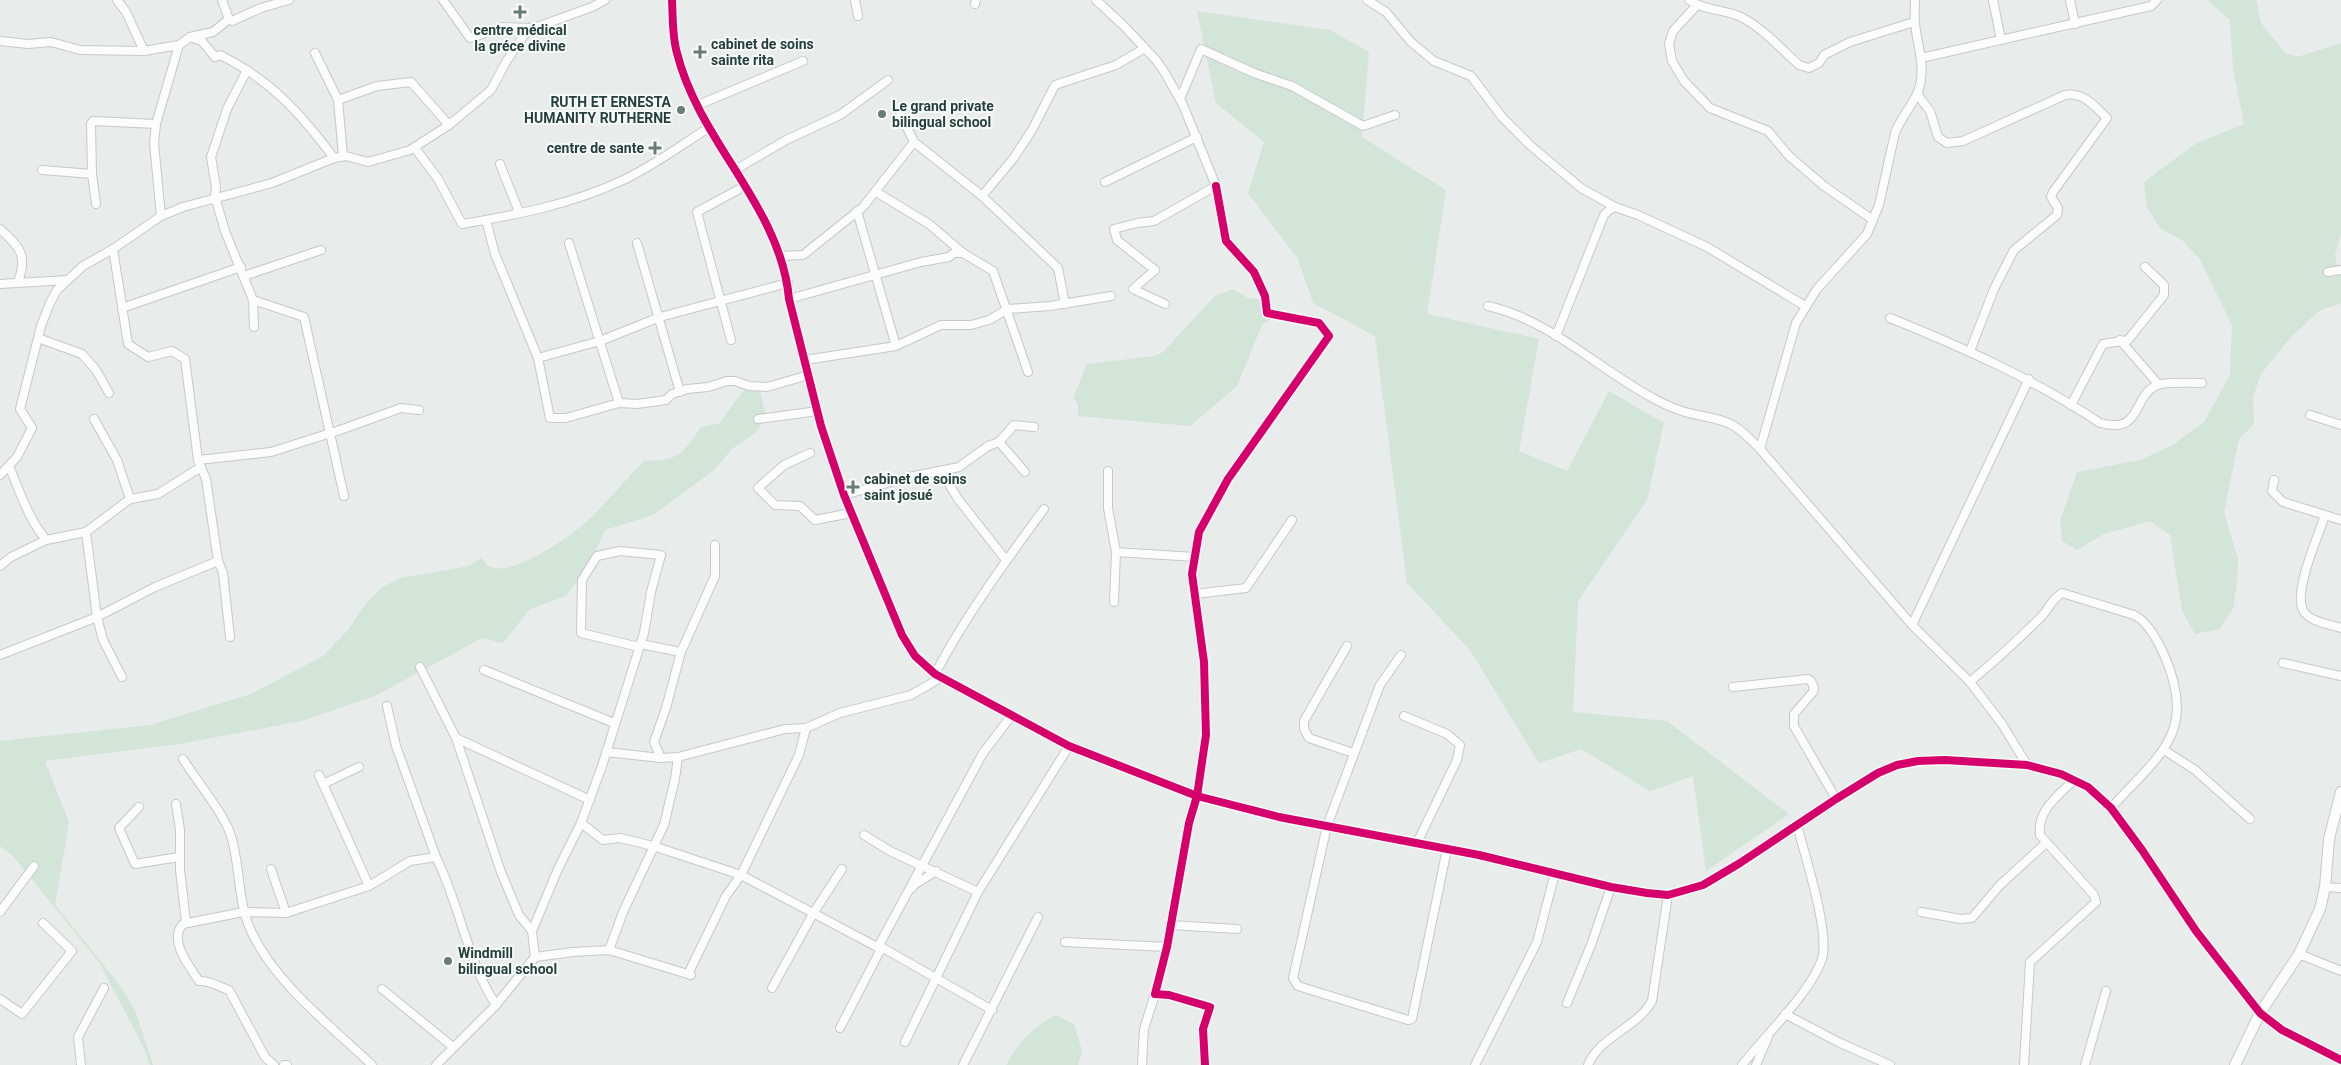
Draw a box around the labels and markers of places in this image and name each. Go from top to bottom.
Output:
marker: centre médical la gréce divine [513,5,527,19]
place label: centre médical la gréce divine [473,22,567,54]
place label: cabinet de soins sainte rita [711,36,814,68]
marker: cabinet de soins sainte rita [693,45,707,59]
place label: RUTH ET ERNESTA HUMANITY RUTHERNE [524,94,672,126]
place label: Le grand private bilingual school [892,98,994,130]
marker: RUTH ET ERNESTA HUMANITY RUTHERNE [675,104,687,116]
marker: Le grand private bilingual school [876,108,888,120]
place label: centre de sante [547,140,644,156]
marker: centre de sante [648,141,662,155]
place label: cabinet de soins saint josué [864,471,967,503]
marker: cabinet de soins saint josué [846,480,860,494]
place label: Windmill bilingual school [458,945,557,977]
marker: Windmill bilingual school [442,955,454,967]

